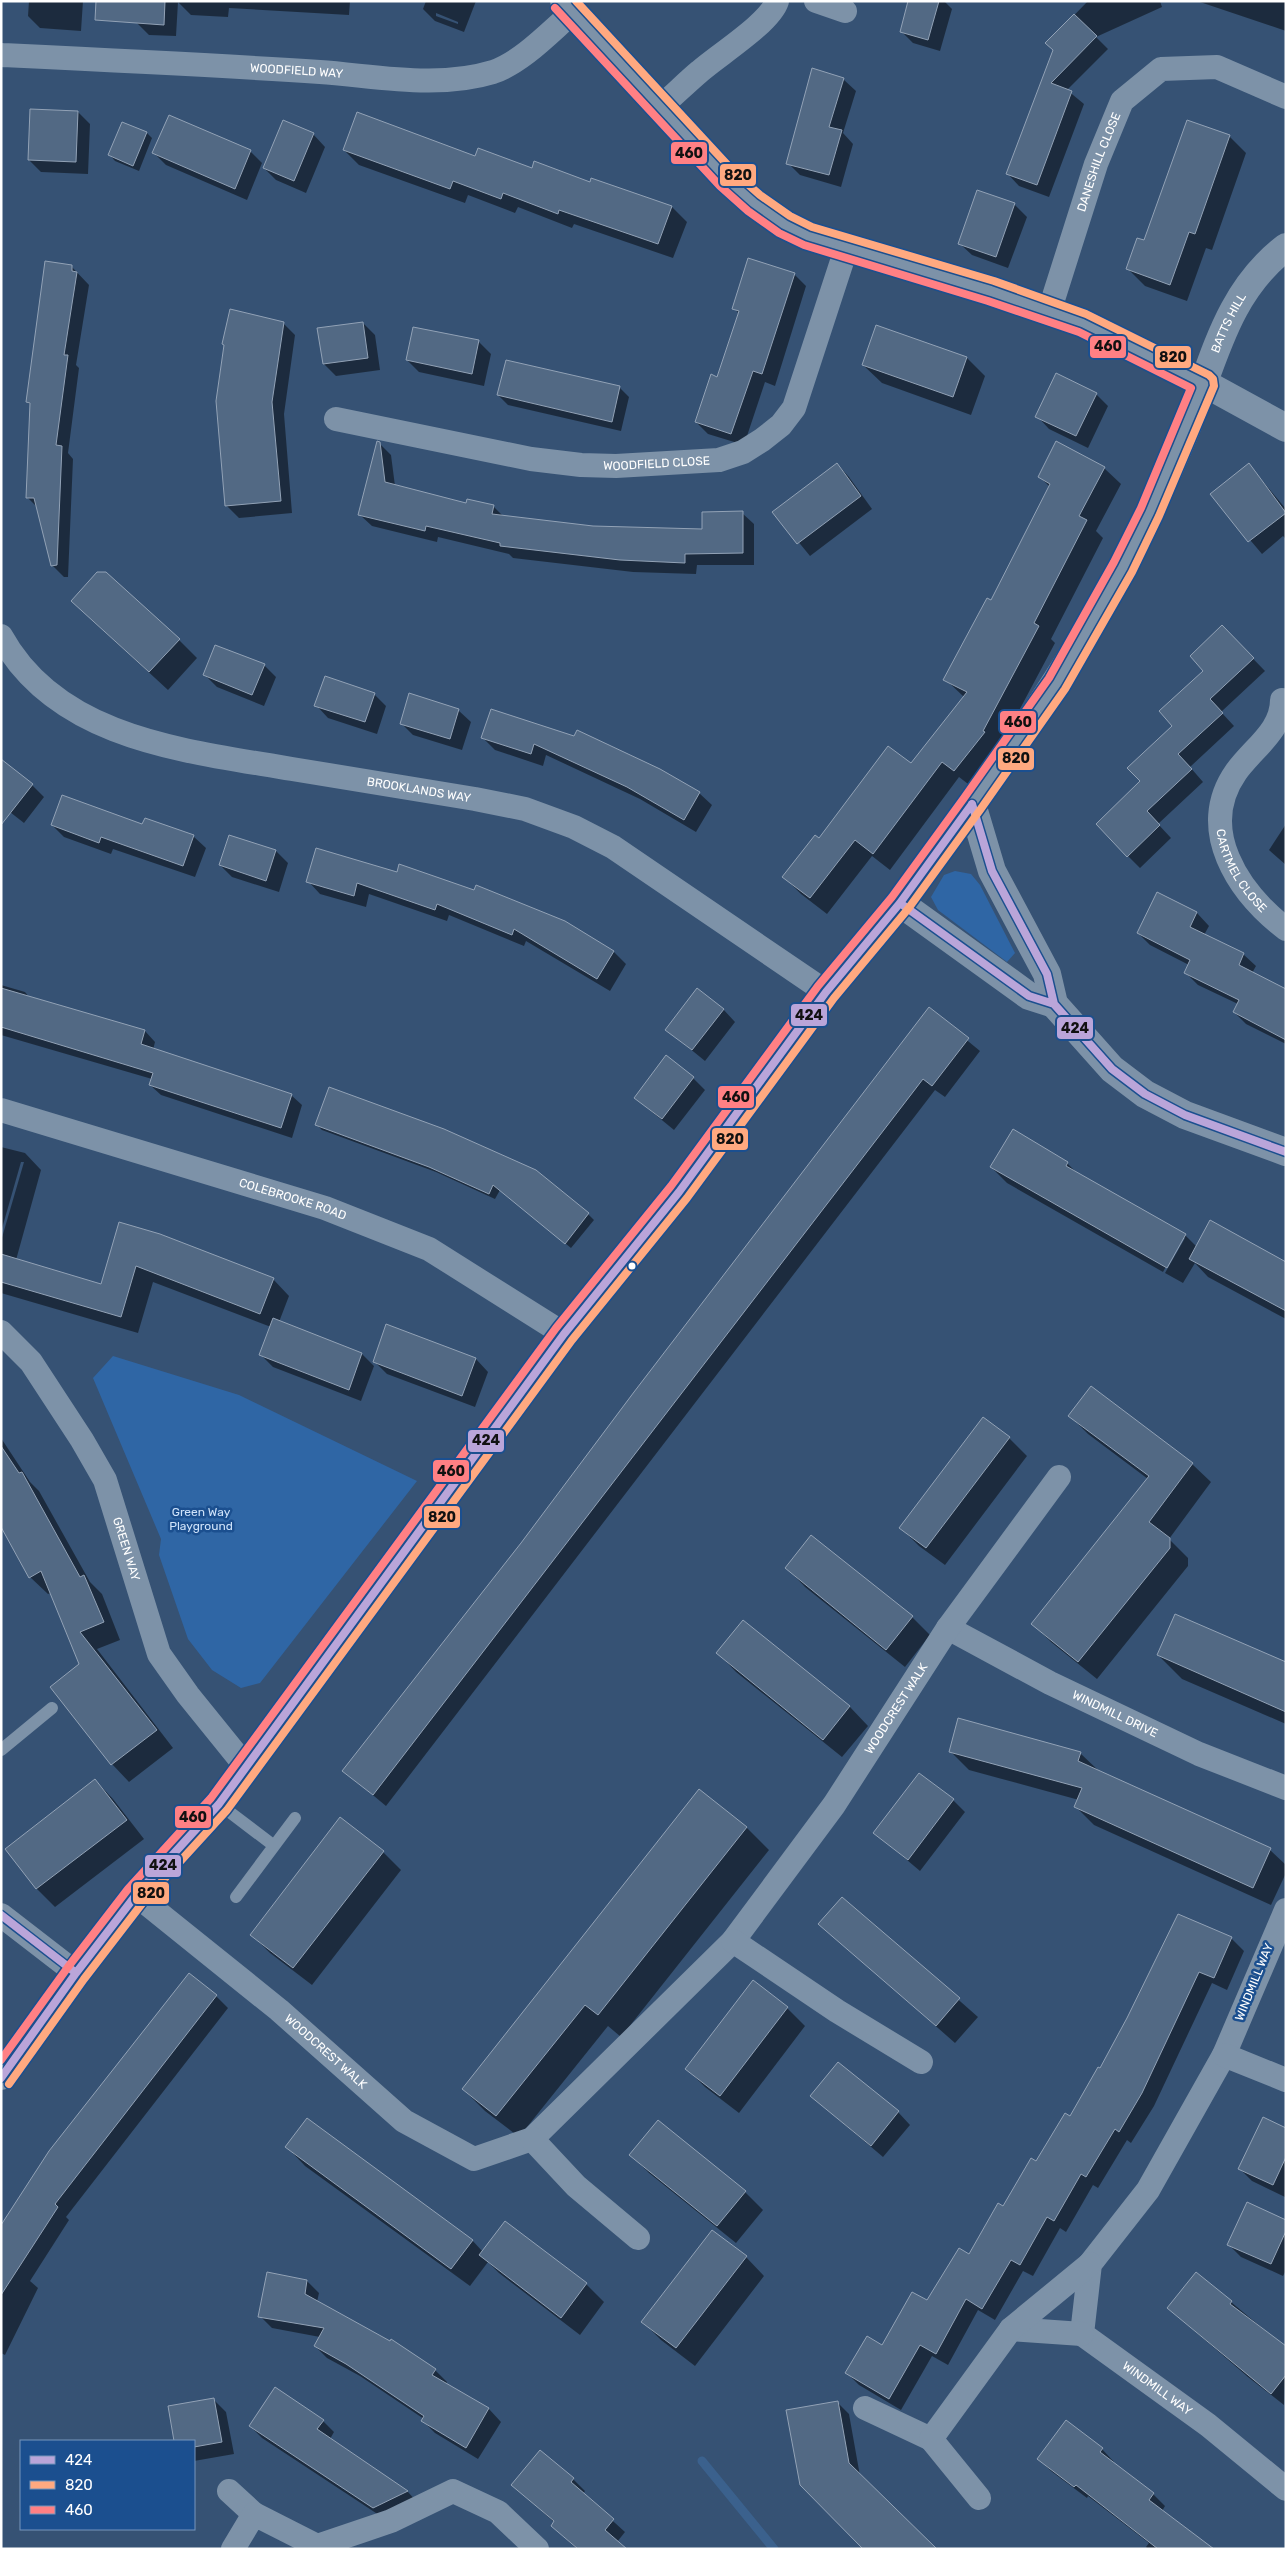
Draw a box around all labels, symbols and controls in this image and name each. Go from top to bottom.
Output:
street label: WOODFIELD WAY [250,61,344,81]
street label: DANESHILL CLOSE [1074,110,1123,213]
line badge: 460 [670,141,708,165]
text: 460 [675,145,703,162]
line badge: 820 [719,163,757,187]
text: 820 [724,167,752,184]
street label: BATTS HILL [1208,290,1249,355]
line badge: 460 [1089,335,1127,359]
text: 460 [1094,338,1122,355]
line badge: 820 [1154,345,1192,369]
text: 820 [1159,349,1187,366]
street label: WOODFIELD CLOSE [603,454,710,473]
line badge: 460 [999,710,1037,734]
text: 460 [1004,714,1032,731]
line badge: 820 [997,747,1035,771]
text: 820 [1002,750,1030,767]
street label: BROOKLANDS WAY [366,774,472,805]
street label: CARTMEL CLOSE [1213,828,1270,915]
line badge: 424 [790,1003,828,1027]
text: 424 [795,1007,824,1024]
line badge: 424 [1056,1016,1094,1040]
text: 424 [1061,1020,1090,1037]
line badge: 460 [717,1085,755,1109]
text: 460 [722,1089,750,1106]
line badge: 820 [711,1127,749,1151]
text: 820 [716,1131,744,1148]
street label: COLEBROOKE ROAD [237,1175,348,1223]
unlabelled marker [627,1261,637,1271]
line badge: 424 [467,1429,505,1453]
text: 424 [472,1432,501,1449]
line badge: 460 [432,1459,470,1483]
text: 460 [437,1463,465,1480]
park label: Green Way Playground [169,1505,233,1533]
line badge: 820 [423,1505,461,1529]
text: 820 [428,1509,456,1526]
street label: GREEN WAY [110,1515,143,1583]
street label: WOODCREST WALK [862,1660,931,1757]
street label: WINDMILL DRIVE [1070,1688,1160,1740]
line badge: 460 [174,1805,212,1829]
text: 460 [179,1809,207,1826]
line badge: 424 [144,1854,182,1878]
text: 424 [149,1857,178,1874]
line badge: 820 [132,1881,170,1905]
text: 820 [137,1885,165,1902]
street label: WINDMILL WAY [1232,1941,1276,2023]
street label: WOODCREST WALK [282,2011,370,2092]
street label: WINDMILL WAY [1120,2359,1195,2418]
legend [20,2440,195,2530]
text: 424 [65,2451,92,2469]
text: 820 [65,2476,93,2494]
text: 460 [65,2501,93,2519]

